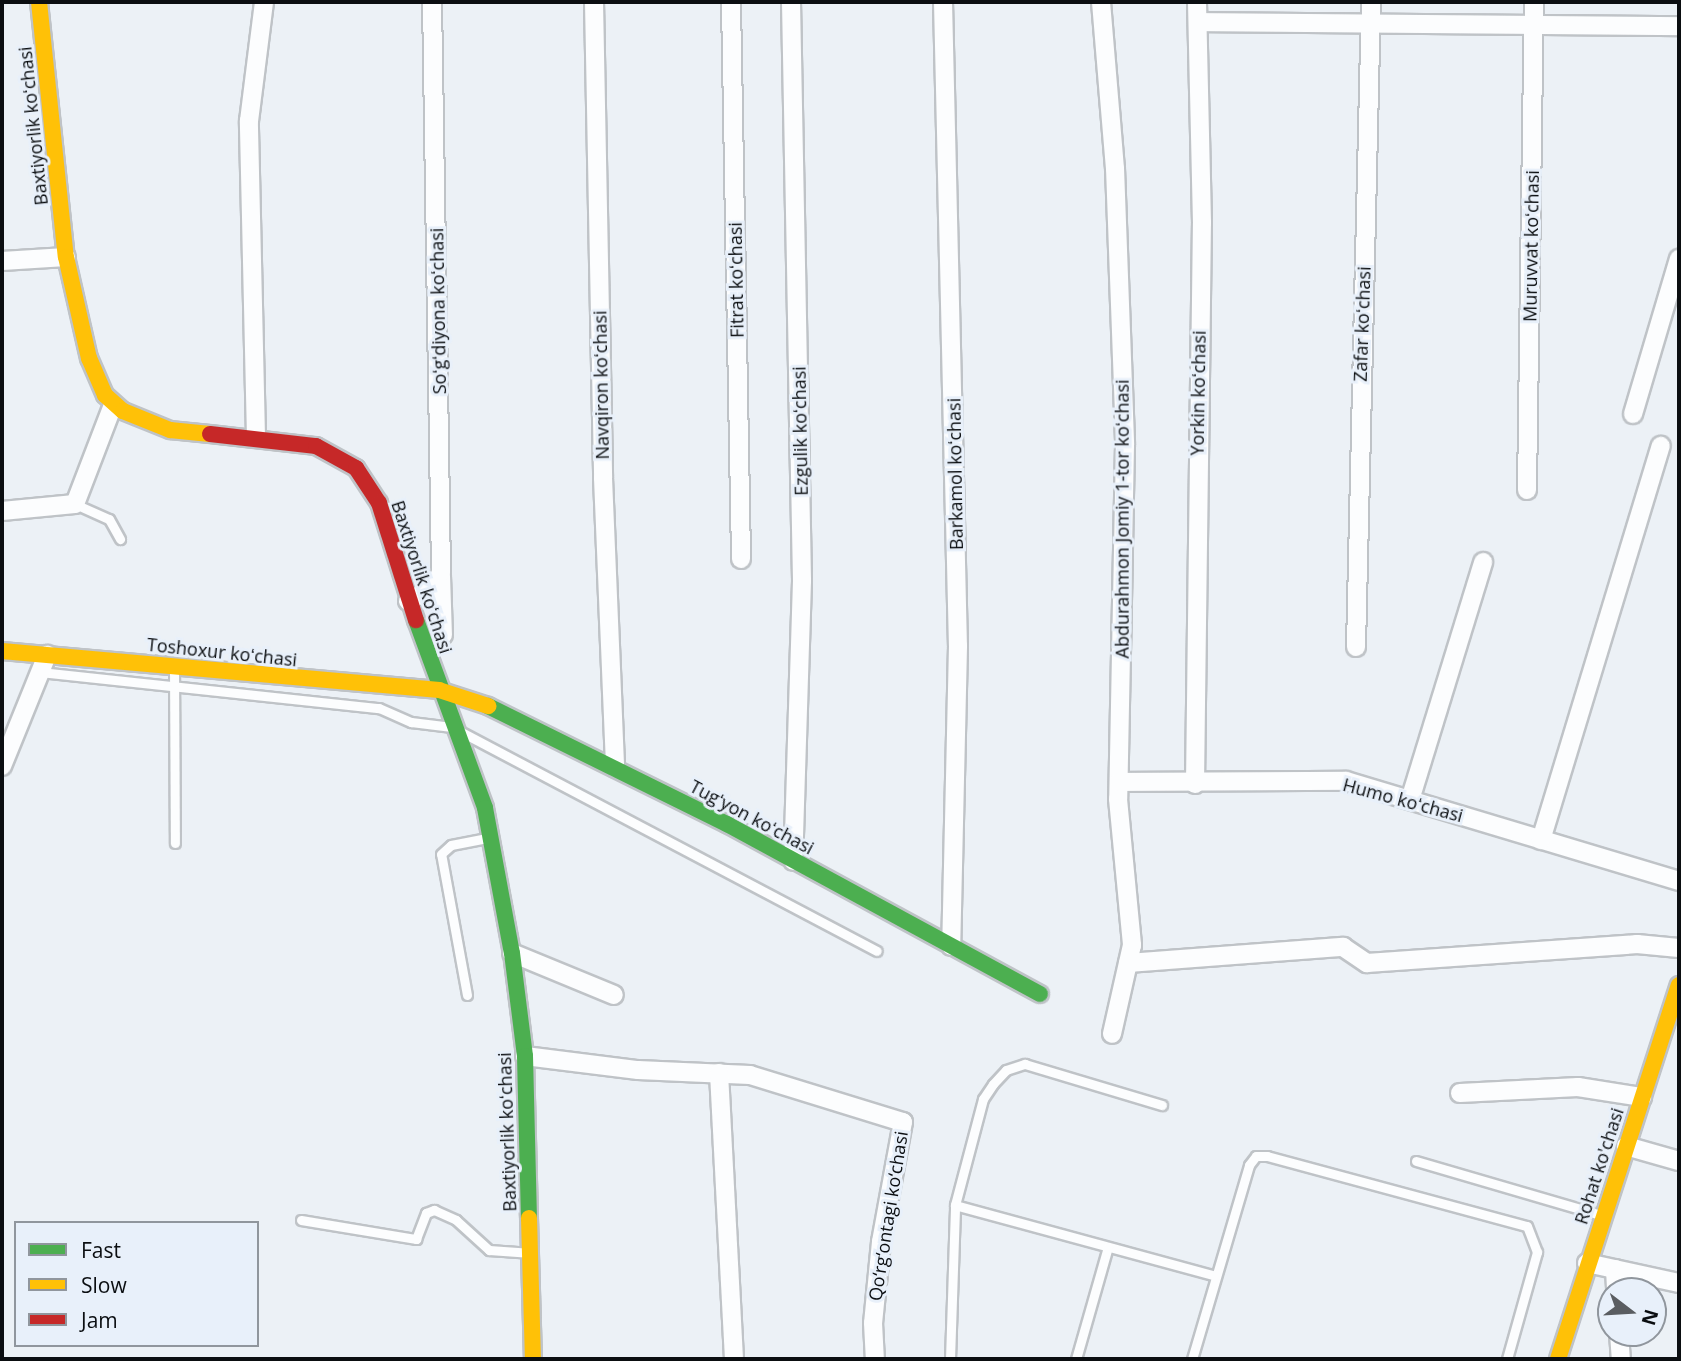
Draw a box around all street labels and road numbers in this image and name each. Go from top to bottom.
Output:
street label: Baxtiyorlik koʻchasi [14,46,52,206]
street label: Muruvvat koʻchasi [1519,170,1543,322]
street label: Fitrat koʻchasi [724,222,748,338]
street label: Soʻgʻdiyona koʻchasi [426,227,450,395]
street label: Zafar koʻchasi [1349,266,1375,382]
street label: Navqiron koʻchasi [589,310,613,460]
street label: Yorkin koʻchasi [1186,330,1210,456]
street label: Ezgulik koʻchasi [788,366,812,496]
street label: Abdurahmon Jomiy 1-tor koʻchasi [1111,379,1133,659]
street label: Barkamol koʻchasi [943,398,967,550]
street label: Baxtiyorlik koʻchasi [387,498,457,656]
street label: Toshoxur koʻchasi [146,633,298,671]
street label: Humo koʻchasi [1341,774,1465,826]
street label: Tugʻyon koʻchasi [686,775,818,859]
street label: Baxtiyorlik koʻchasi [493,1052,521,1212]
street label: Rohat ko'chasi [1570,1105,1628,1227]
street label: Qo‘rg‘ontagi ko‘chasi [864,1130,912,1302]

